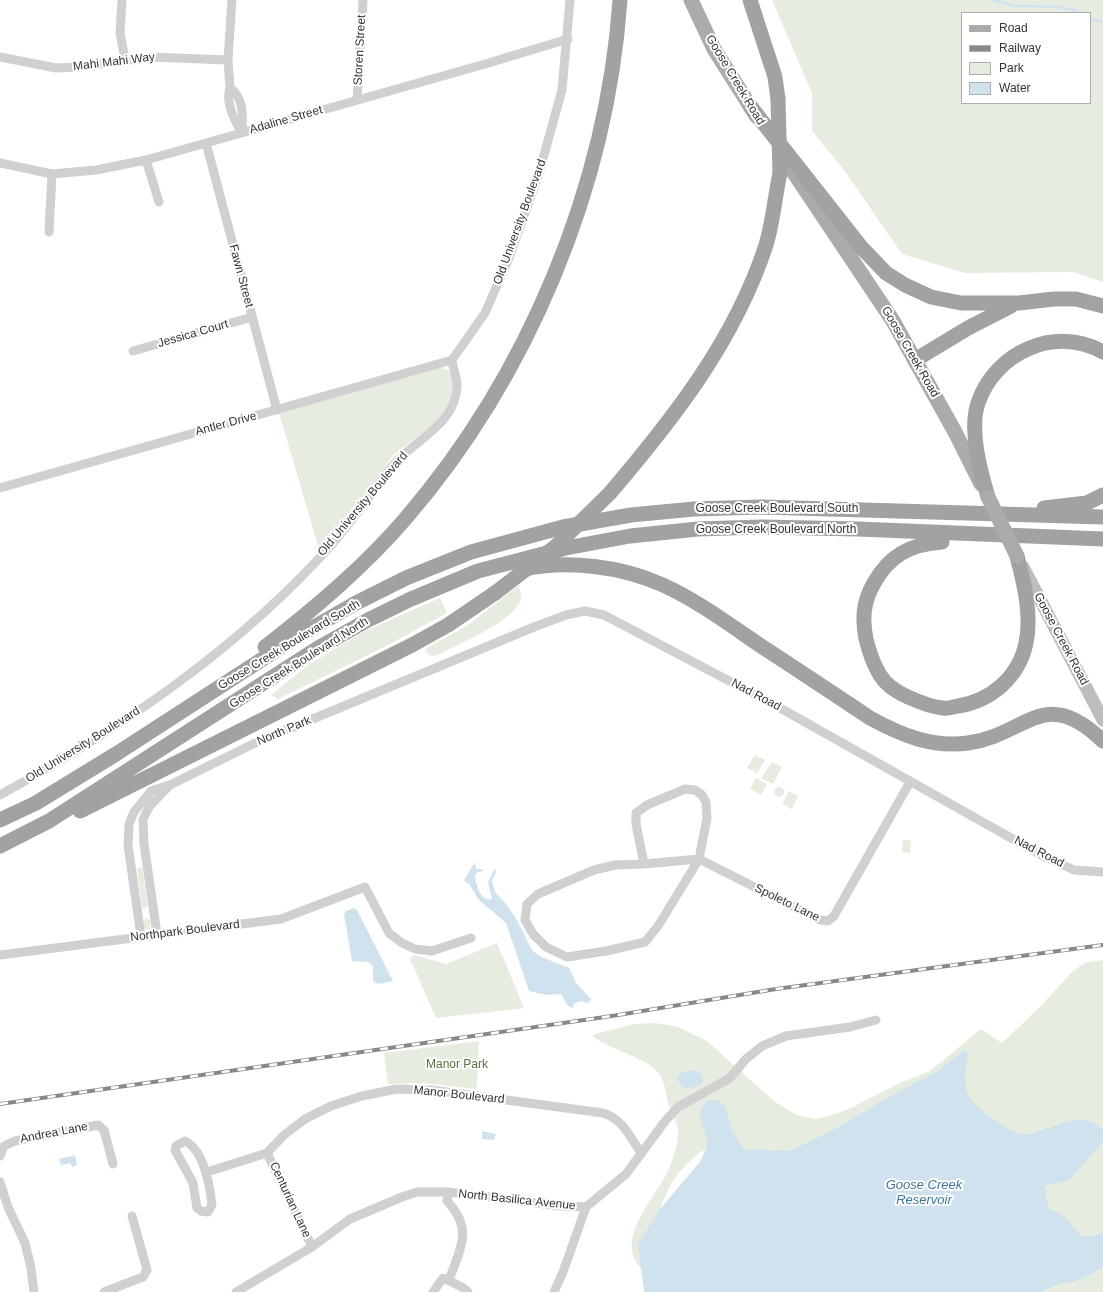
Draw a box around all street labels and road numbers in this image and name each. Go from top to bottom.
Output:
street label: Storen Street [351,14,369,86]
street label: Goose Creek Road [702,32,768,128]
street label: Mahi Mahi Way [72,50,156,74]
street label: Adaline Street [248,103,324,137]
street label: Old University Boulevard [491,157,549,287]
street label: Fawn Street [226,243,256,309]
street label: Goose Creek Road [878,304,942,400]
street label: Jessica Court [156,317,230,351]
street label: Antler Drive [194,409,258,439]
street label: Old University Boulevard [315,449,411,559]
street label: Goose Creek Boulevard South [696,502,858,516]
street label: Goose Creek Boulevard North [696,523,856,537]
street label: Goose Creek Road [1031,590,1091,688]
street label: Goose Creek Boulevard South [216,597,362,693]
street label: Goose Creek Boulevard North [227,614,371,712]
street label: Nad Road [729,676,783,714]
street label: Old University Boulevard [23,704,143,786]
street label: North Park [255,713,313,749]
street label: Nad Road [1012,833,1066,871]
street label: Spoleto Lane [752,881,822,925]
street label: Northpark Boulevard [130,917,240,945]
street label: Manor Boulevard [413,1083,505,1107]
street label: Andrea Lane [19,1119,89,1147]
street label: Centurian Lane [266,1160,314,1240]
street label: North Basilica Avenue [458,1187,576,1213]

